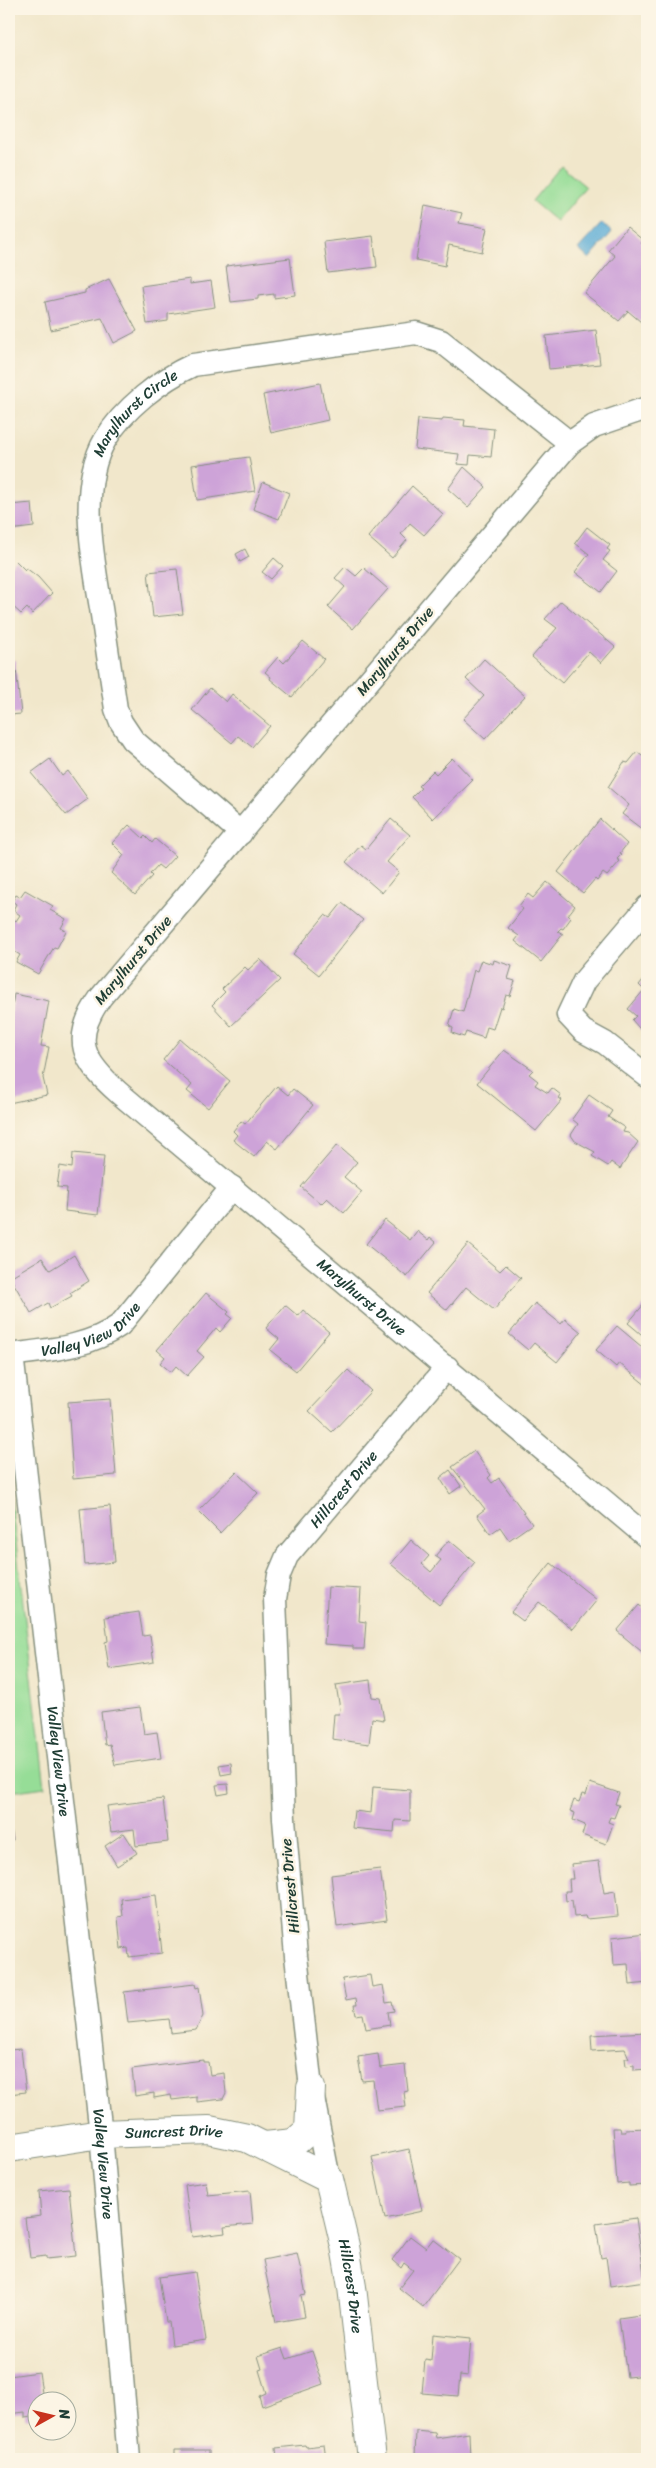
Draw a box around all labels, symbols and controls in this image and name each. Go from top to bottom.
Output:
street label: Marylhurst Circle [86,362,183,461]
street label: Marylhurst Drive [349,600,441,702]
street label: Marylhurst Drive [87,909,179,1011]
street label: Marylhurst Drive [311,1251,413,1343]
street label: Valley View Drive [39,1296,147,1364]
street label: Hillcrest Drive [303,1444,385,1534]
street label: Valley View Drive [39,1705,78,1818]
street label: Hillcrest Drive [273,1837,307,1935]
street label: Valley View Drive [85,2107,121,2220]
street label: Suncrest Drive [124,2117,226,2146]
street label: Hillcrest Drive [331,2236,370,2335]
north arrow [28,2390,78,2440]
text: N [51,2407,77,2421]

